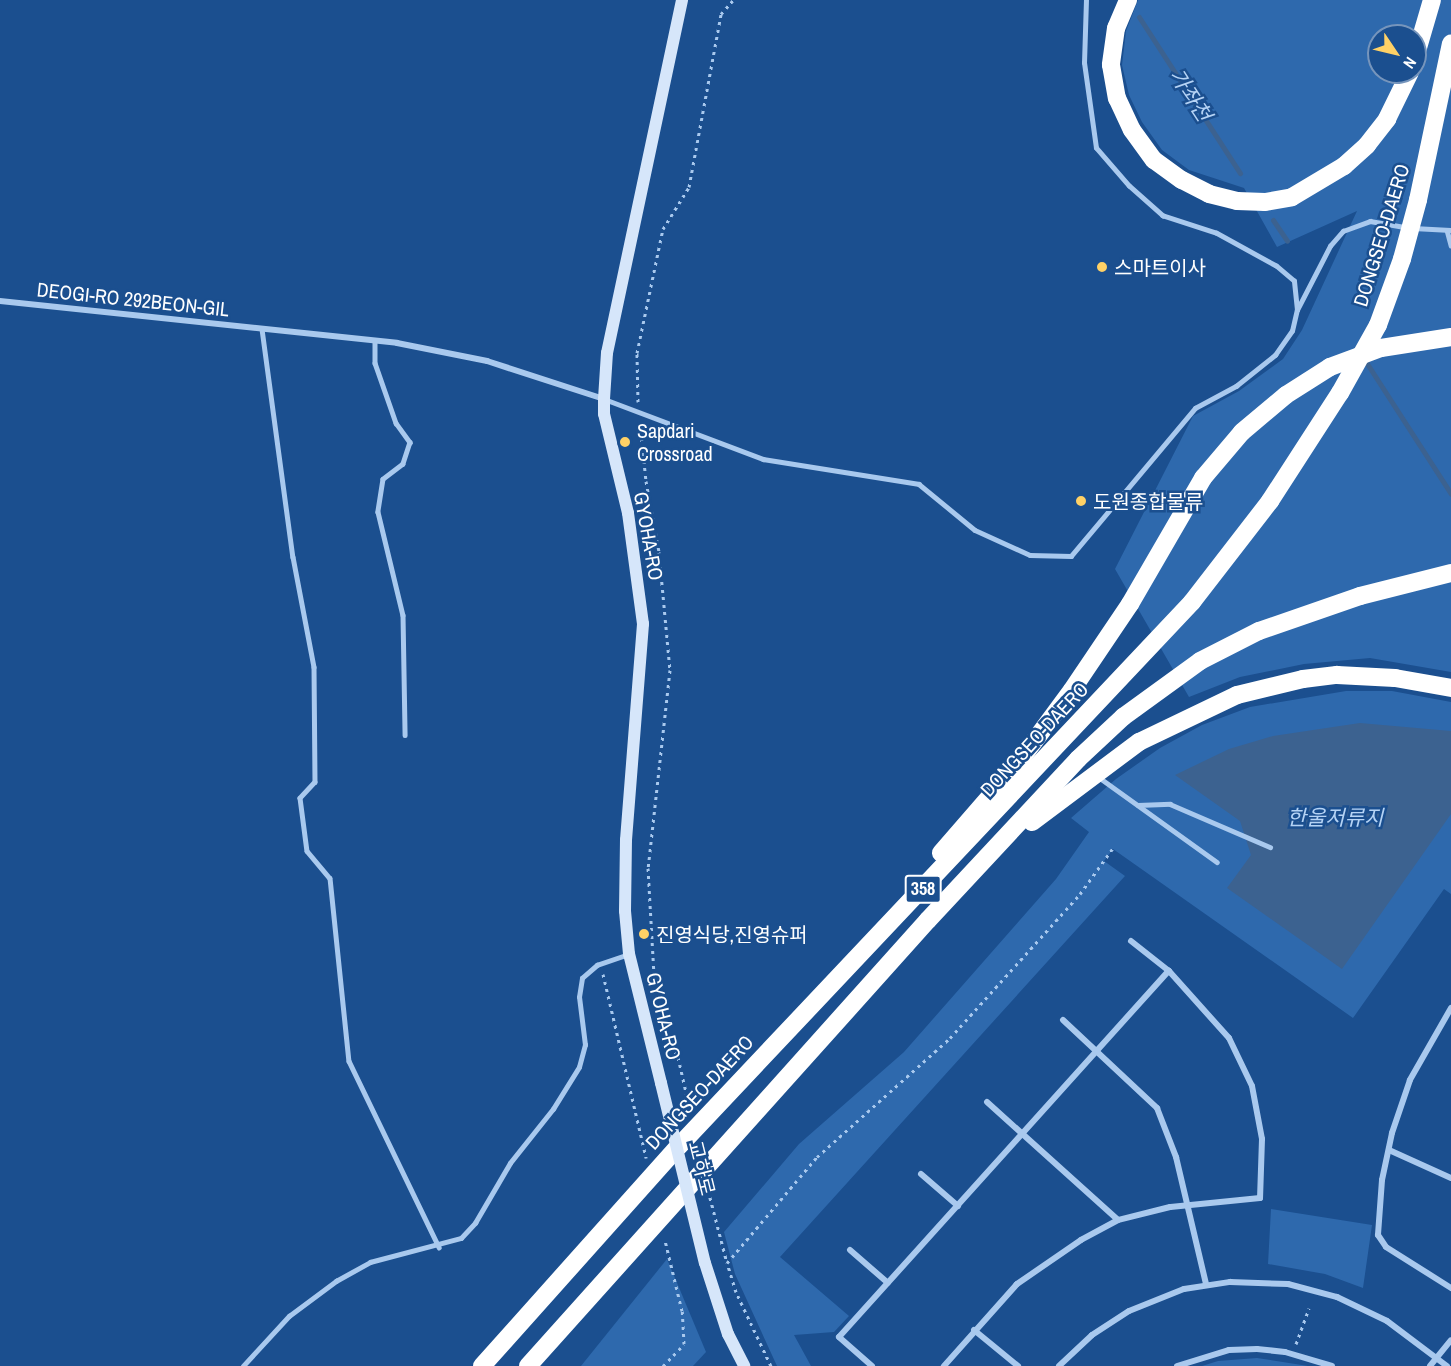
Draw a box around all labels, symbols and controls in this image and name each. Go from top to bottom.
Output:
north arrow [1367,24,1427,84]
text: N [1398,53,1422,73]
water label: 가좌천 [1164,64,1216,126]
street label: DONGSEO-DAERO [1348,161,1414,309]
place label: 스마트이사 [1114,255,1206,279]
marker: 스마트이사 [1095,260,1109,274]
street label: DEOGI-RO 292BEON-GIL [36,277,230,321]
place label: Sapdari Crossroad [637,418,713,465]
marker: Sapdari Crossroad [618,435,632,449]
place label: 도원종합물류 [1093,489,1203,513]
street label: GYOHA-RO [629,490,669,582]
marker: 도원종합물류 [1074,494,1088,508]
street label: DONGSEO-DAERO [975,677,1093,801]
water label: 한울저류지 [1287,805,1383,831]
road number: 358 [904,874,942,904]
place label: 진영식당,진영슈퍼 [656,922,808,946]
marker: 진영식당,진영슈퍼 [637,927,651,941]
street label: GYOHA-RO [642,970,686,1062]
street label: DONGSEO-DAERO [640,1030,758,1154]
street label: 교하로 [684,1138,720,1198]

